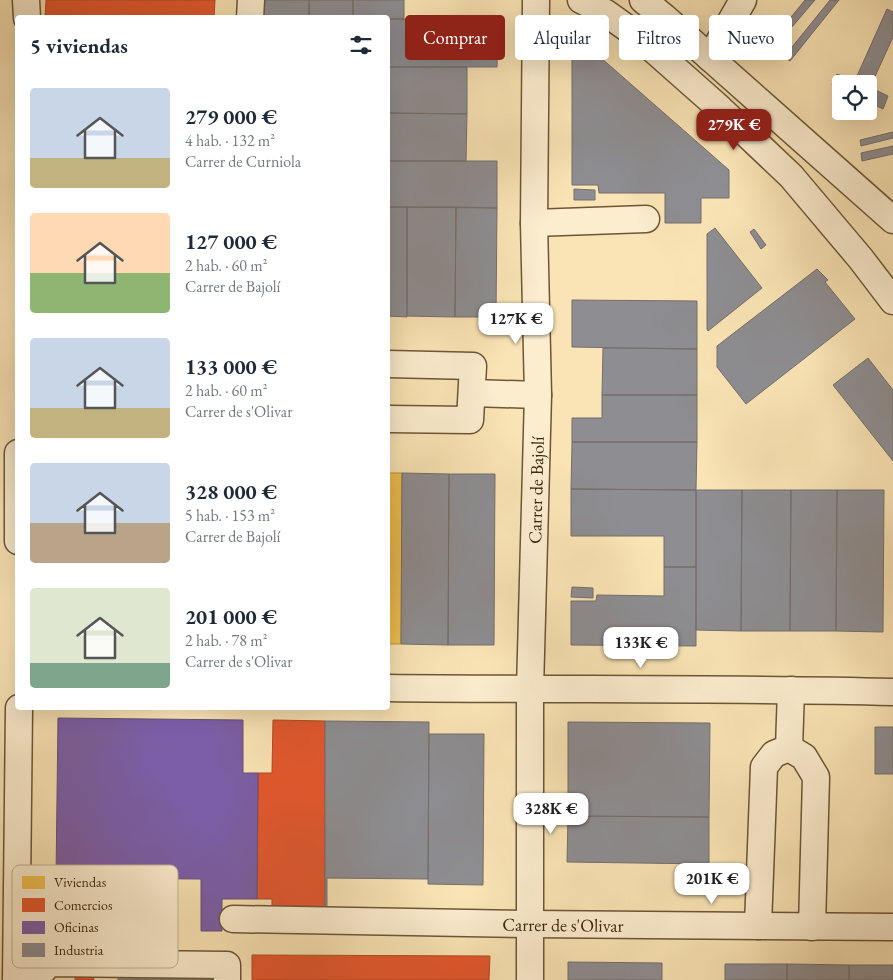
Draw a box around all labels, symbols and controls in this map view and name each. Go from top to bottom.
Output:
chip: Comprar [405,15,505,60]
chip: Alquilar [515,15,609,60]
chip: Filtros [619,15,699,60]
chip: Nuevo [709,15,792,60]
icon: filters [347,31,375,59]
text: 5 viviendas [30,32,128,59]
map controls [832,75,877,120]
button: locate [832,75,877,120]
text: 279 000 € [185,103,277,130]
icon: home [70,108,130,168]
pin: 279K € [693,108,775,151]
text: 279K € [707,114,761,135]
text: 4 hab. · 132 m² [185,130,275,151]
text: Carrer de Curniola [185,151,301,172]
text: 127 000 € [185,228,277,255]
icon: home [70,233,130,293]
text: 2 hab. · 60 m² [185,255,267,276]
text: Carrer de Bajolí [185,276,280,297]
pin: 127K € [475,302,557,345]
text: 127K € [489,308,543,329]
text: 133 000 € [185,353,277,380]
icon: home [70,358,130,418]
text: 2 hab. · 60 m² [185,380,267,401]
text: Carrer de s'Olivar [185,401,293,422]
street label: Carrer de Bajolí [522,435,548,544]
text: 328 000 € [185,478,277,505]
icon: home [70,483,130,543]
text: 5 hab. · 153 m² [185,505,275,526]
text: Carrer de Bajolí [185,526,280,547]
text: 201 000 € [185,603,277,630]
icon: home [70,608,130,668]
pin: 133K € [600,626,682,669]
text: 2 hab. · 78 m² [185,630,267,651]
text: 133K € [614,632,668,653]
text: Carrer de s'Olivar [185,651,293,672]
pin: 328K € [510,792,592,835]
text: 328K € [524,798,578,819]
pin: 201K € [671,862,753,905]
legend [12,865,178,968]
text: 201K € [685,868,739,889]
text: Viviendas [54,873,107,891]
text: Comercios [54,896,113,914]
street label: Carrer de s'Olivar [502,912,624,936]
text: Oficinas [54,918,99,936]
text: Industria [54,941,104,959]

